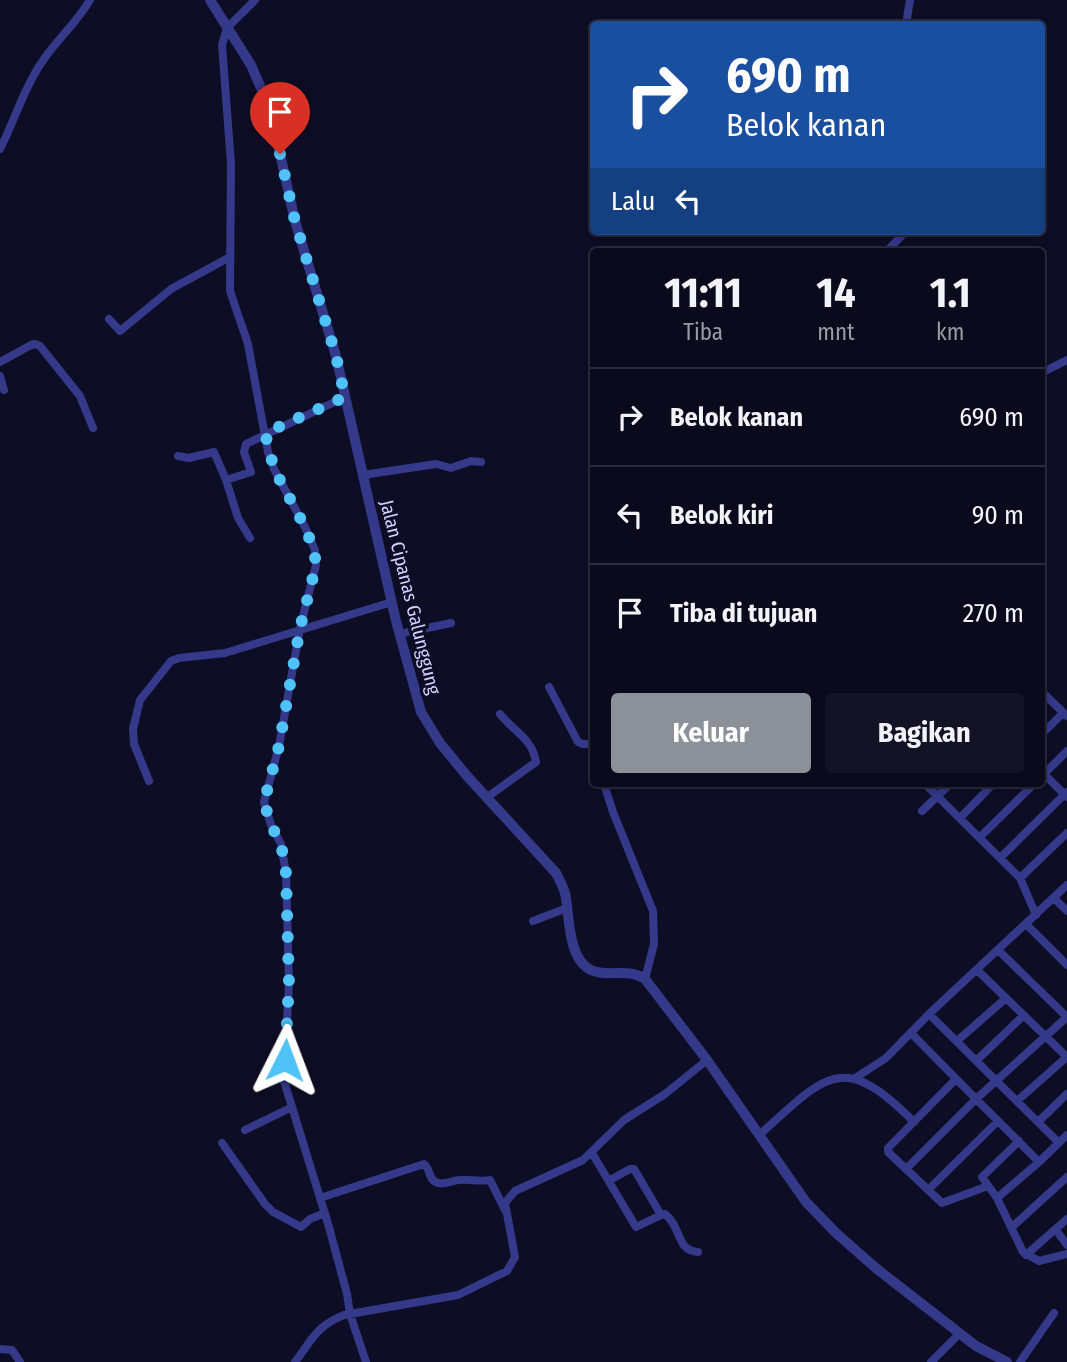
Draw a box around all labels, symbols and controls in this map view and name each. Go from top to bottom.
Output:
text: 690 m [726,46,851,105]
icon: right [611,49,702,140]
pin [250,82,310,154]
icon: arrive [261,93,299,131]
text: Belok kanan [726,106,886,144]
icon: left [669,182,707,220]
text: Lalu [611,186,655,217]
text: 11:11 [664,268,742,318]
text: 14 [816,268,856,318]
text: 1.1 [930,268,971,318]
text: Tiba [683,318,723,346]
text: mnt [817,318,855,346]
text: km [936,318,964,346]
icon: right [611,398,649,436]
text: Belok kanan [670,402,803,433]
text: 690 m [959,402,1024,433]
icon: left [611,496,649,534]
street label: Jalan Cipanas Galunggung [375,497,446,697]
text: Belok kiri [670,500,773,531]
text: 90 m [972,500,1024,531]
icon: arrive [611,594,649,632]
text: Tiba di tujuan [670,598,817,629]
text: 270 m [963,598,1024,629]
button: Keluar [611,693,811,773]
button: Bagikan [825,693,1024,773]
position arrow [248,1023,322,1097]

